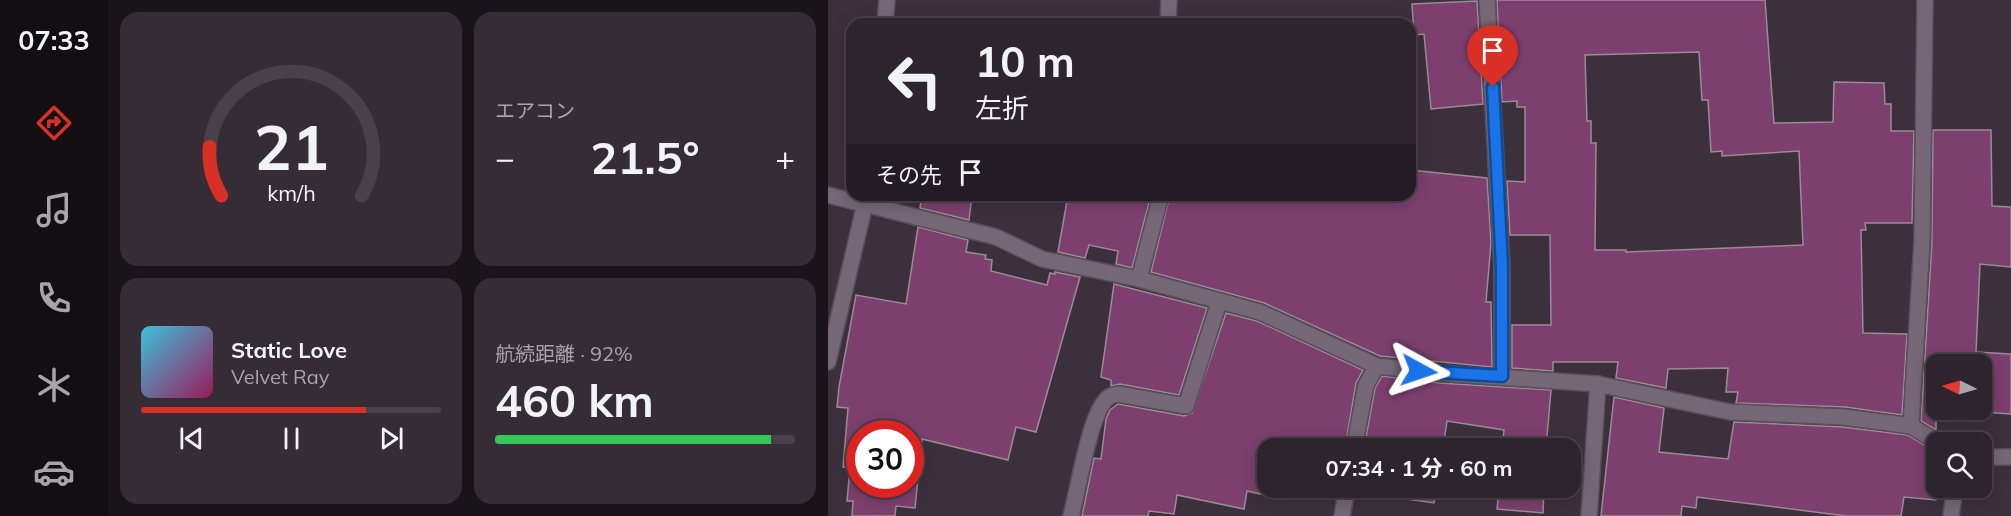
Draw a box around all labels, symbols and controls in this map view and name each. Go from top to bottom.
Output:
text: 07:33 [18,23,90,57]
pin [1467,25,1518,87]
icon: arrive [1476,34,1509,67]
text: 10 m [975,35,1075,88]
icon: left [876,42,954,120]
text: 左折 [975,91,1029,125]
text: エアコン [495,98,575,123]
icon: directions [33,102,75,144]
text: 21 [254,107,328,186]
text: 21.5° [590,129,700,185]
text: − [495,137,515,178]
text: + [775,137,795,178]
icon: arrive [954,156,987,189]
text: その先 [876,161,942,189]
text: km/h [267,179,315,206]
icon: music [33,189,75,231]
icon: phone [33,277,75,319]
text: Static Love [231,336,347,364]
position arrow [1387,339,1451,403]
text: 航続距離 · 92% [495,341,633,366]
north arrow [1926,354,1992,420]
map controls [1926,354,1992,498]
icon: climate [33,364,75,406]
text: Velvet Ray [231,364,329,389]
text: 460 km [495,372,654,428]
speed limit sign: 30 [846,420,924,498]
icon: previous [175,422,208,455]
icon: pause [275,422,308,455]
icon: next [375,422,408,455]
button: search [1926,432,1992,498]
icon: car [33,451,75,493]
text: 07:34 · 1 分 · 60 m [1326,454,1512,482]

